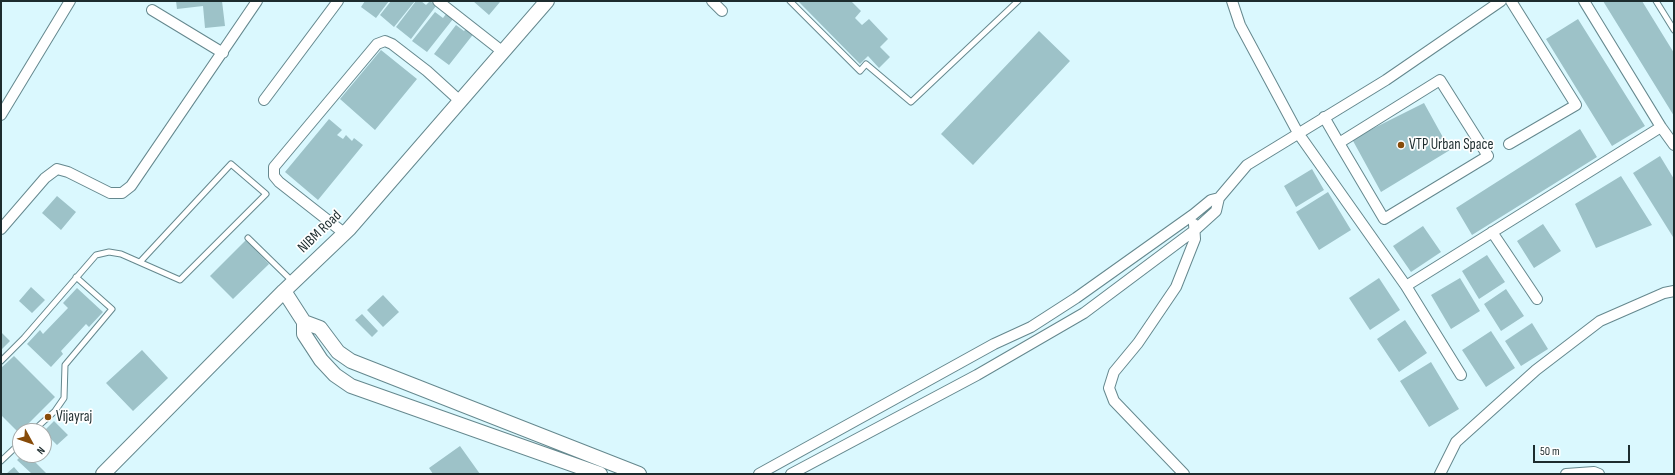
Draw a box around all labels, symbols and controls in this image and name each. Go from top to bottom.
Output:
place label: VTP Urban Space [1409,136,1494,154]
marker: VTP Urban Space [1396,140,1406,150]
street label: NIBM Road [294,207,346,257]
place label: Vijayraj [56,408,92,426]
marker: Vijayraj [43,412,53,422]
north arrow [12,423,52,463]
scale bar [1535,437,1632,463]
text: N [34,444,48,457]
text: 50 m [1540,444,1560,459]

